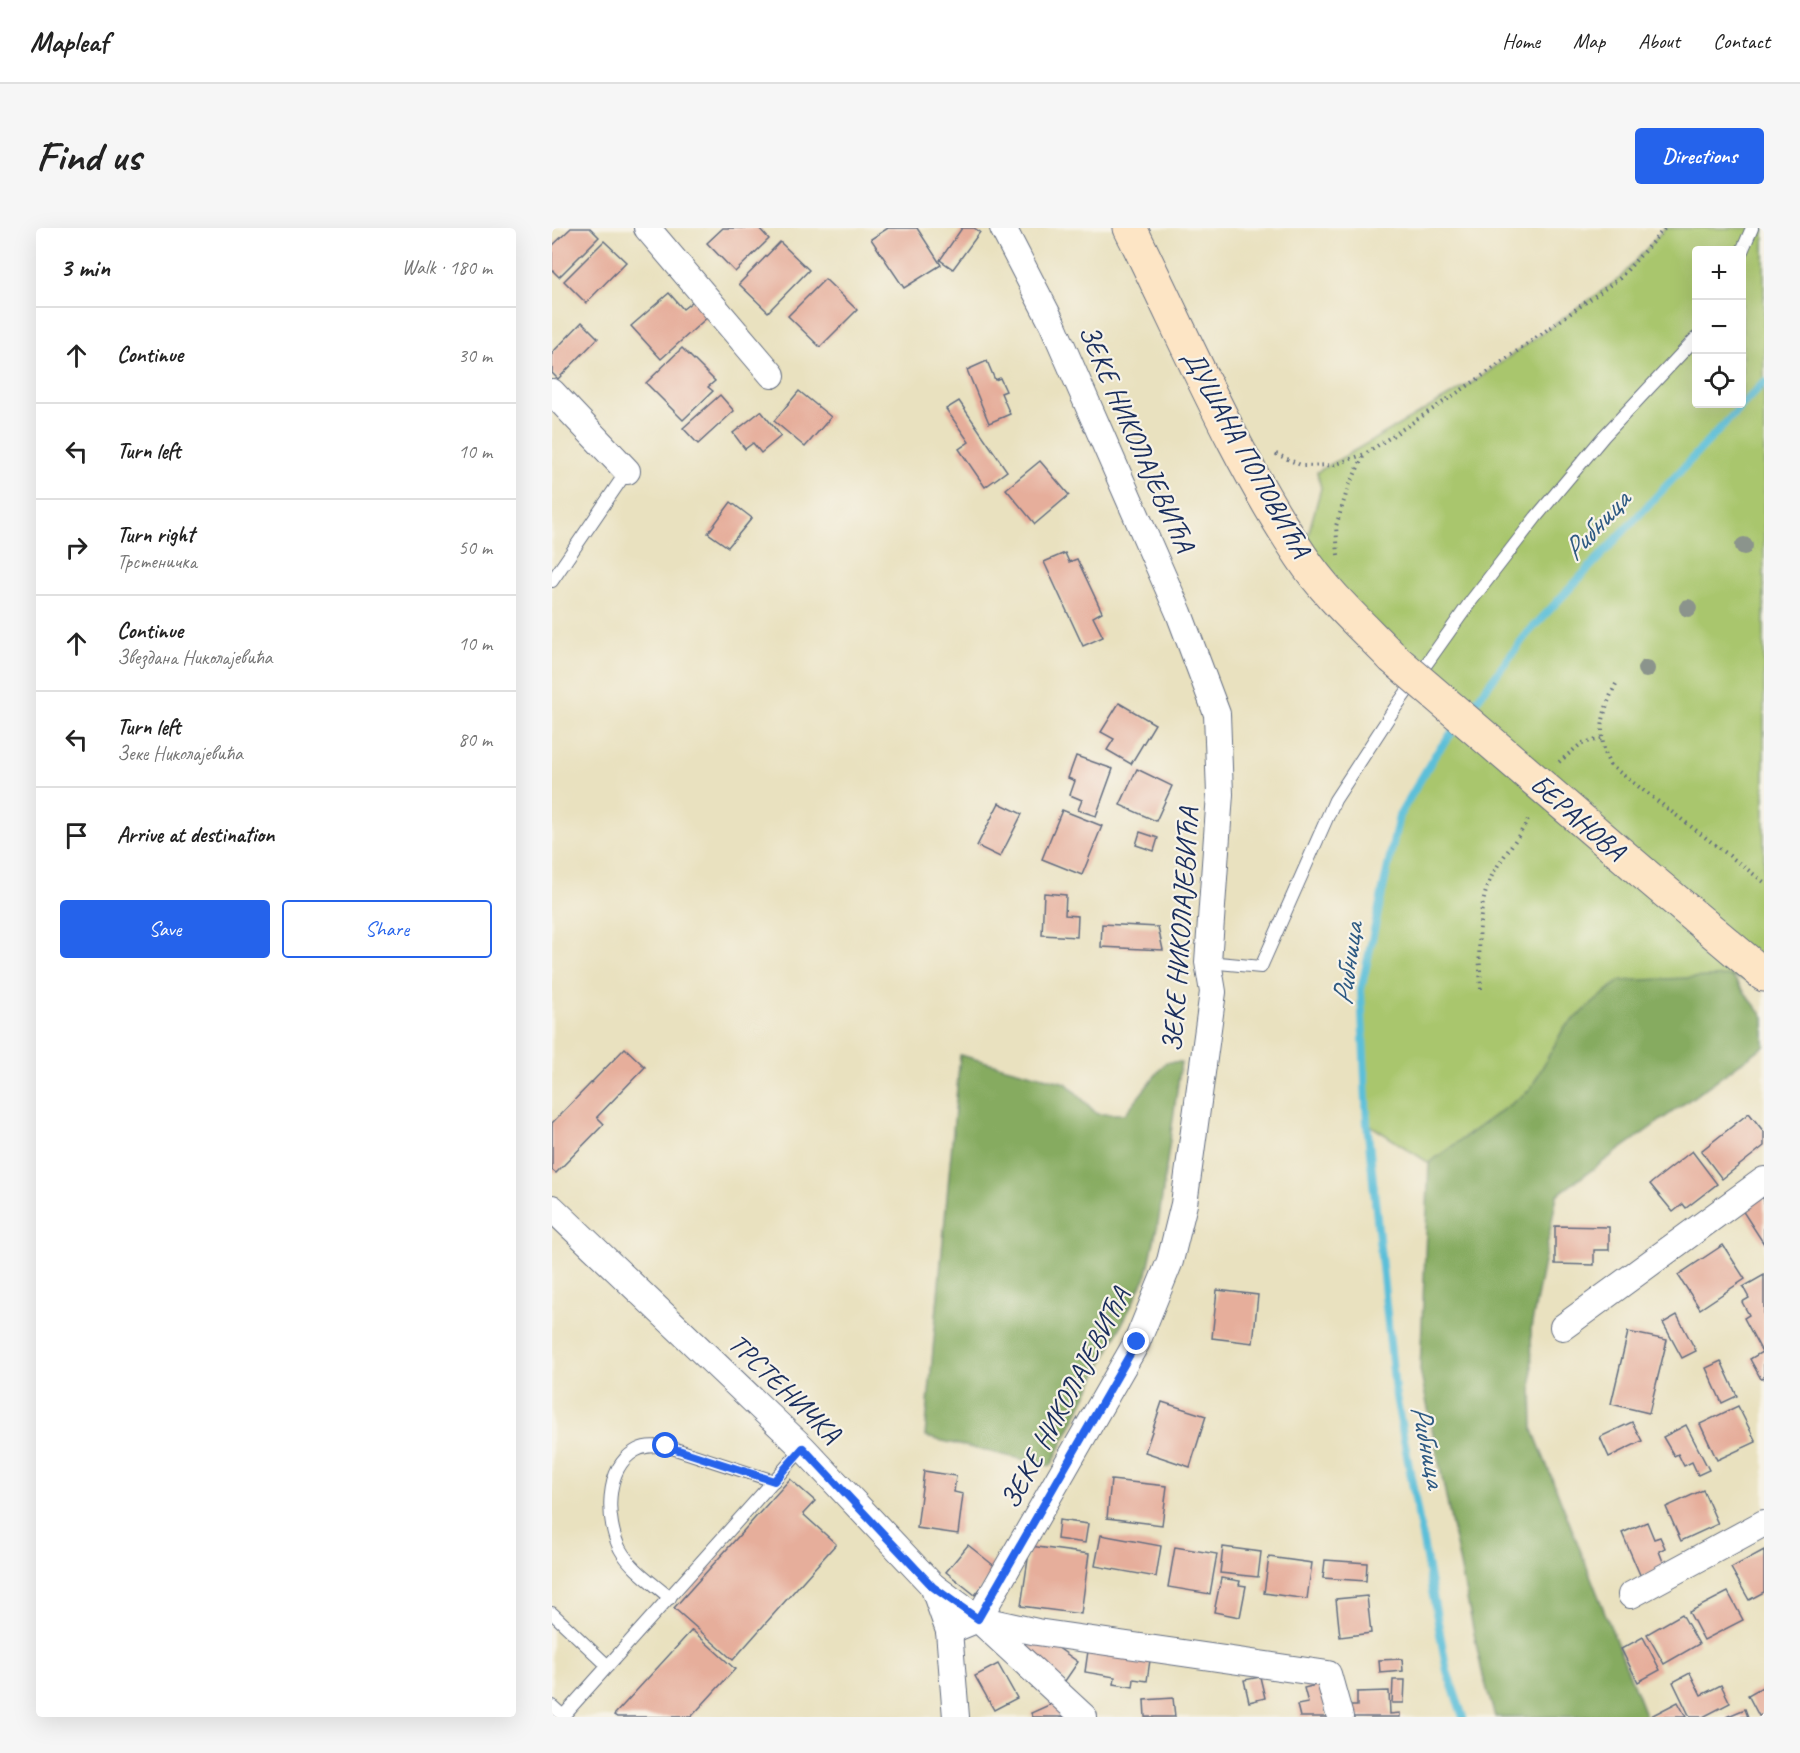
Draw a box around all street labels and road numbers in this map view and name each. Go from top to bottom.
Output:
street label: ЗЕКЕ НИКОЛАЈЕВИЋА [1071,319,1204,559]
street label: ДУШАНА ПОПОВИЋА [1175,343,1320,565]
street label: БЕРАНОВА [1523,766,1634,869]
street label: ЗЕКЕ НИКОЛАЈЕВИЋА [1154,805,1206,1053]
street label: ЗЕКЕ НИКОЛАЈЕВИЋА [992,1280,1139,1514]
street label: ТРСТЕНИЧКА [721,1326,849,1451]

